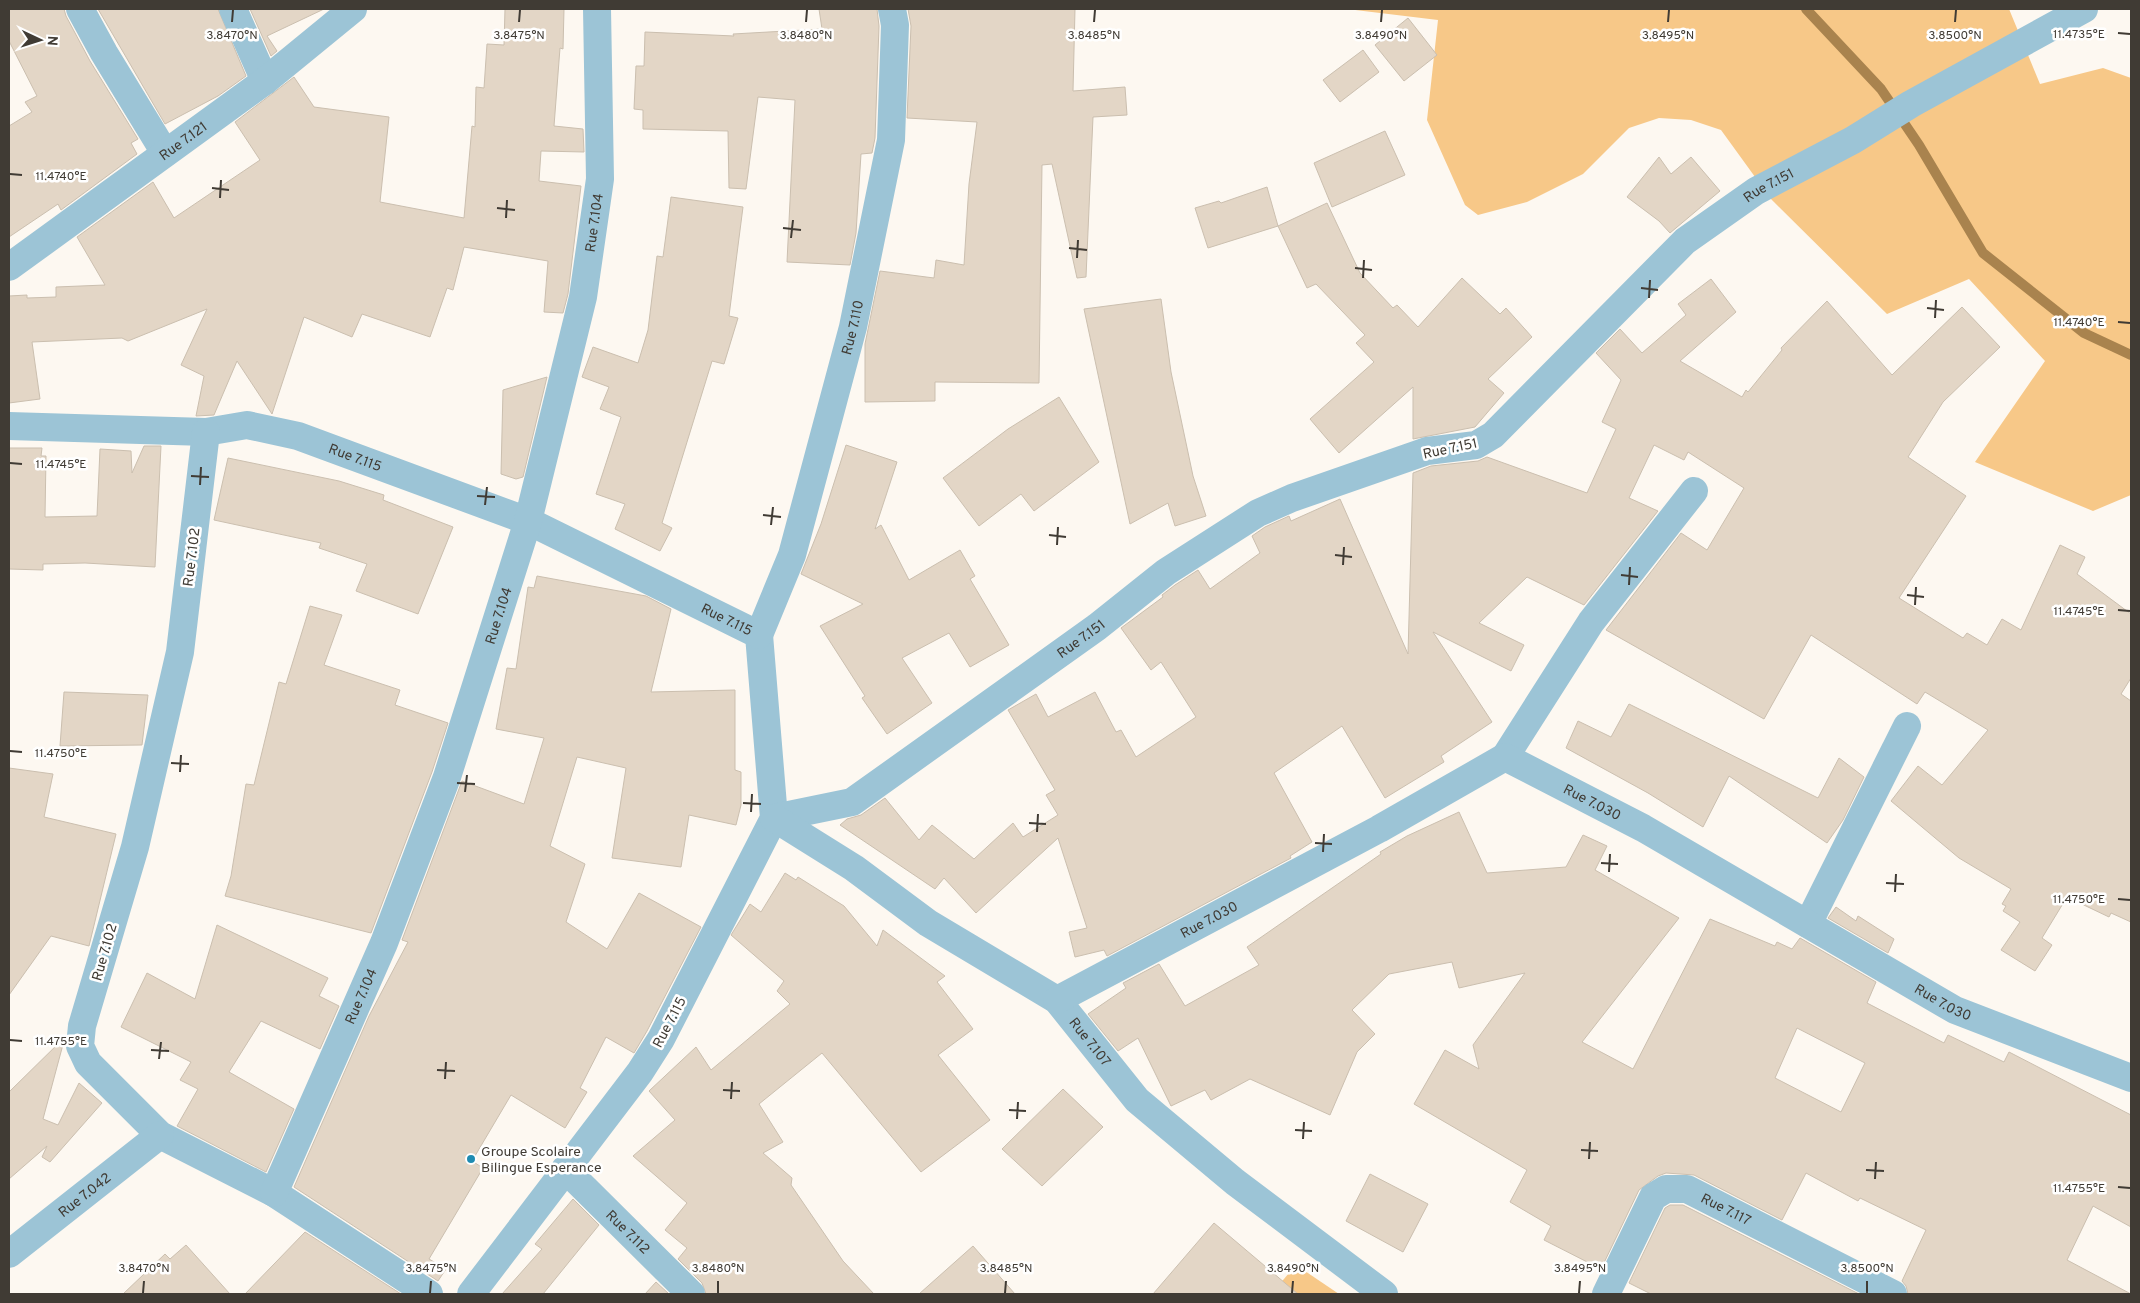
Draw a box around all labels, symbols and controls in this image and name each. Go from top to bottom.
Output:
north arrow [15,15,65,65]
text: 11.4735°E [2053,27,2105,43]
text: 3.8470°N [206,28,258,44]
text: 3.8475°N [493,28,545,44]
text: 3.8480°N [780,28,832,44]
text: 3.8485°N [1068,28,1120,44]
text: 3.8490°N [1355,28,1407,44]
text: 3.8495°N [1642,28,1694,44]
text: 3.8500°N [1928,28,1982,44]
text: N [43,35,60,46]
street label: Rue 7.121 [156,119,211,165]
street label: Rue 7.151 [1741,165,1797,207]
text: 11.4740°E [35,169,87,185]
street label: Rue 7.104 [583,192,608,253]
street label: Rue 7.110 [839,299,868,357]
text: 11.4740°E [2053,315,2105,331]
street label: Rue 7.151 [1421,435,1479,464]
street label: Rue 7.115 [326,441,384,476]
text: 11.4745°E [36,457,86,473]
street label: Rue 7.102 [180,527,205,588]
street label: Rue 7.104 [482,585,517,647]
street label: Rue 7.115 [698,601,755,640]
text: 11.4745°E [2054,604,2104,620]
street label: Rue 7.151 [1054,617,1110,663]
text: 11.4750°E [35,746,87,762]
street label: Rue 7.030 [1560,781,1623,825]
text: 11.4750°E [2053,892,2105,908]
street label: Rue 7.030 [1178,898,1241,943]
street label: Rue 7.102 [89,922,122,983]
street label: Rue 7.104 [342,966,382,1027]
street label: Rue 7.030 [1911,981,1974,1026]
street label: Rue 7.115 [650,994,691,1051]
street label: Rue 7.107 [1065,1015,1114,1070]
text: 11.4755°E [35,1034,87,1050]
place label: Groupe Scolaire Bilingue Esperance [481,1144,602,1177]
marker: Groupe Scolaire Bilingue Esperance [465,1153,477,1165]
street label: Rue 7.042 [55,1170,115,1222]
text: 11.4755°E [2053,1181,2105,1197]
street label: Rue 7.117 [1698,1190,1753,1230]
street label: Rue 7.112 [602,1207,653,1258]
text: 3.8470°N [118,1261,170,1277]
text: 3.8475°N [405,1261,457,1277]
text: 3.8480°N [692,1261,744,1277]
text: 3.8485°N [980,1261,1032,1277]
text: 3.8490°N [1267,1261,1319,1277]
text: 3.8495°N [1554,1261,1606,1277]
text: 3.8500°N [1840,1261,1894,1277]

